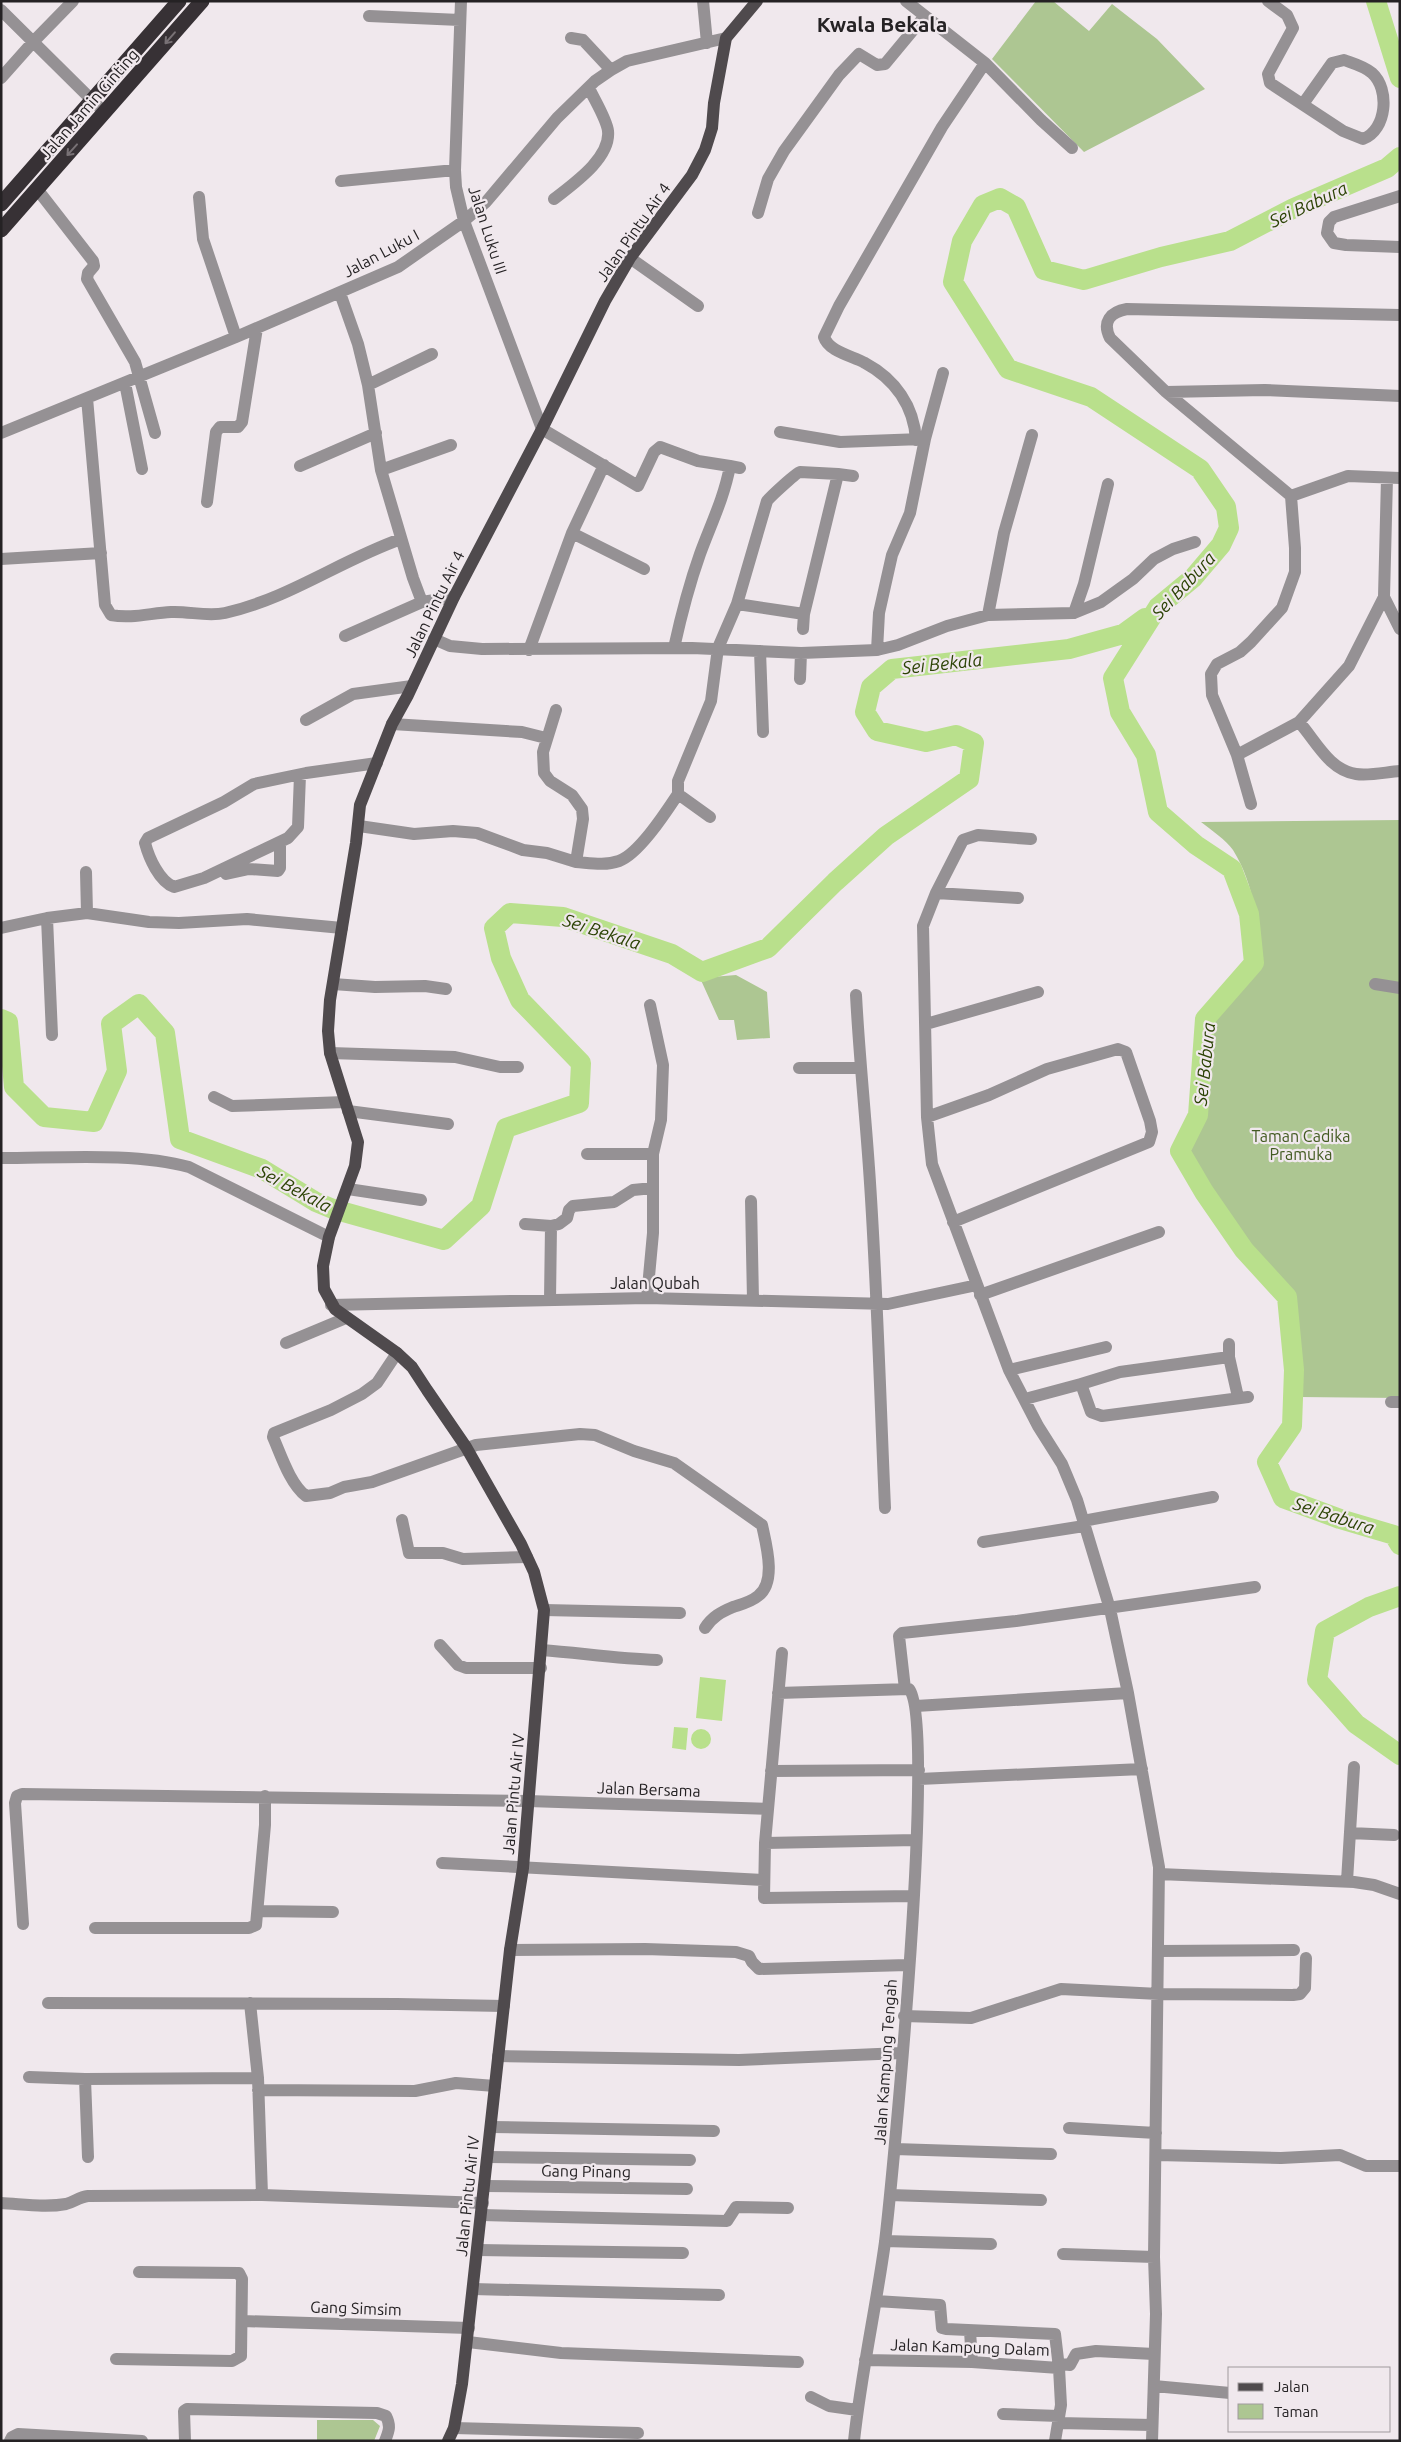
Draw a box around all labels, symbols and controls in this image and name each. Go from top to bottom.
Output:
district label: Kwala Bekala [817,12,947,36]
one-way arrow [165,31,176,44]
street label: Jalan Jamin Ginting [36,45,142,163]
one-way arrow [66,143,78,156]
water label: Sei Babura [1265,177,1350,231]
street label: Jalan Pintu Air 4 [592,179,674,285]
street label: Jalan Luku III [465,184,511,276]
street label: Jalan Luku I [340,225,422,281]
water label: Sei Babura [1146,547,1219,623]
street label: Jalan Pintu Air 4 [400,548,468,660]
water label: Sei Bekala [900,649,983,677]
water label: Sei Bekala [560,909,643,953]
water label: Sei Babura [1190,1021,1218,1108]
park label: Taman Cadika Pramuka [1252,1127,1350,1163]
water label: Sei Bekala [254,1160,335,1216]
street label: Jalan Qubah [610,1274,700,1292]
water label: Sei Babura [1290,1492,1377,1538]
street label: Jalan Pintu Air IV [499,1733,527,1855]
street label: Jalan Bersama [597,1778,701,1800]
street label: Jalan Kampung Tengah [870,1978,900,2146]
street label: Jalan Pintu Air IV [452,2135,482,2257]
street label: Gang Pinang [541,2161,631,2181]
street label: Gang Simsim [310,2297,402,2319]
street label: Jalan Kampung Dalam [890,2335,1050,2359]
legend [1228,2367,1391,2432]
text: Jalan [1274,2378,1309,2395]
text: Taman [1274,2403,1319,2420]

